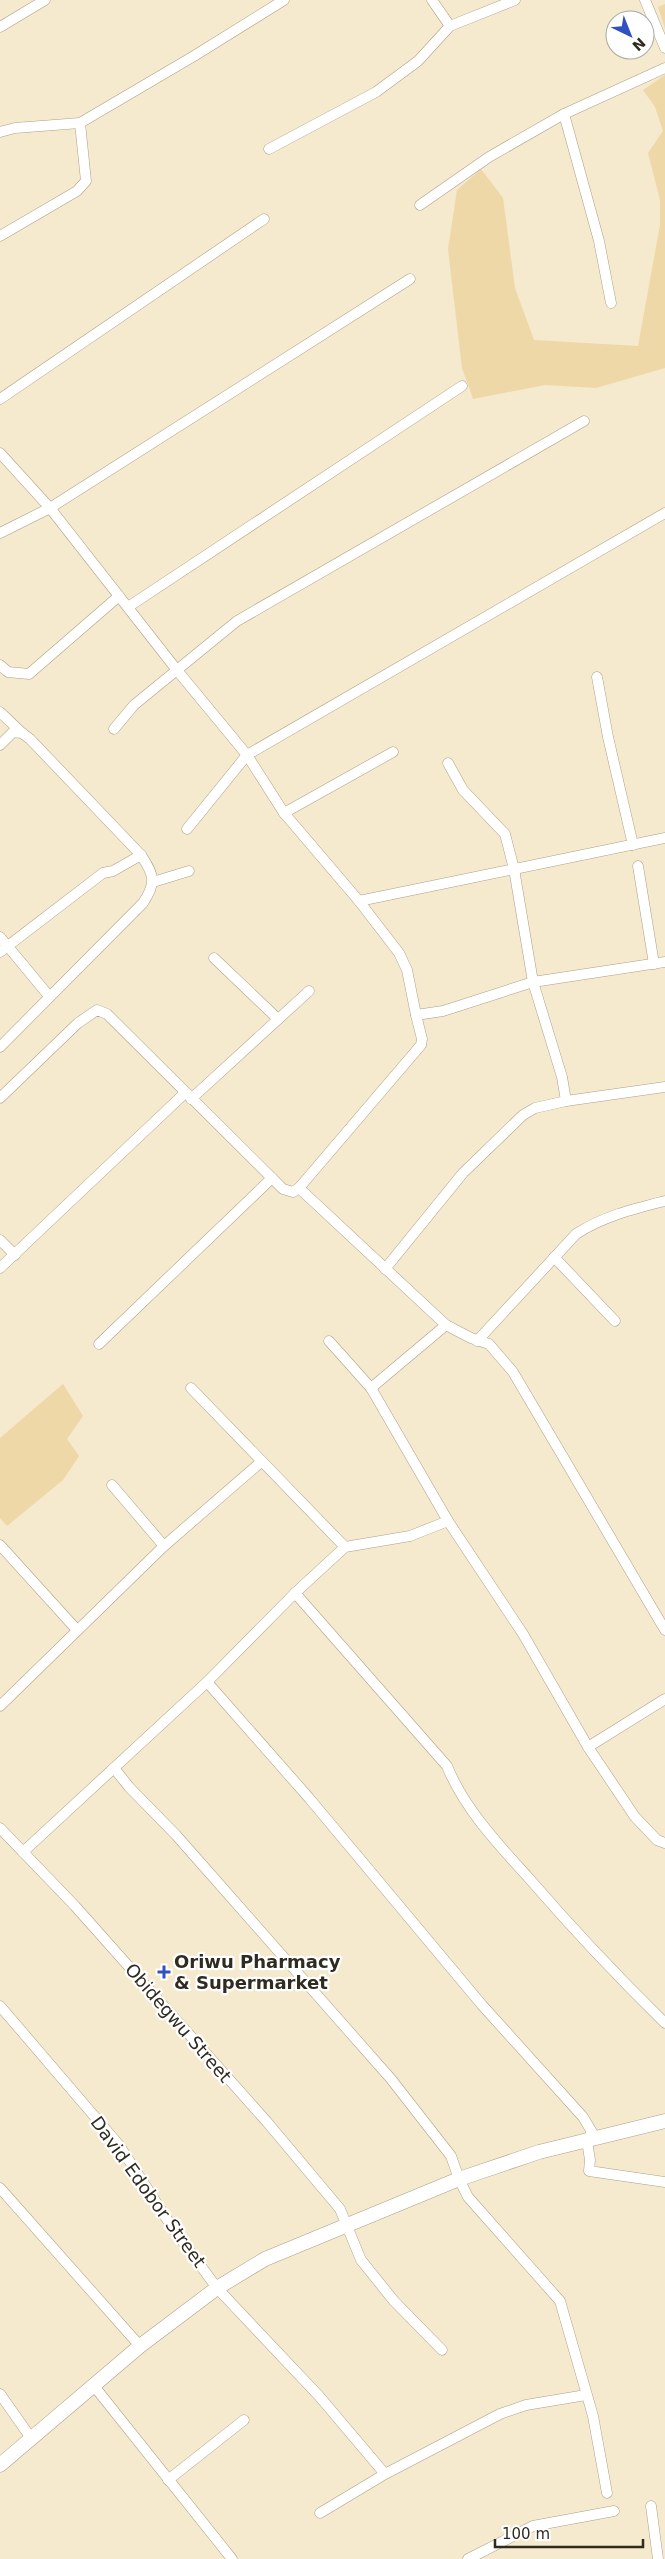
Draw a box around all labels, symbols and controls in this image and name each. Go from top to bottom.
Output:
north arrow [605,10,655,60]
text: N [629,35,649,54]
place label: Oriwu Pharmacy & Supermarket [174,1951,341,1993]
street label: Obidegwu Street [121,1959,236,2087]
marker: Oriwu Pharmacy & Supermarket [158,1966,170,1978]
street label: David Edobor Street [86,2112,210,2271]
scale bar [495,2516,642,2548]
text: 100 m [502,2525,550,2543]

